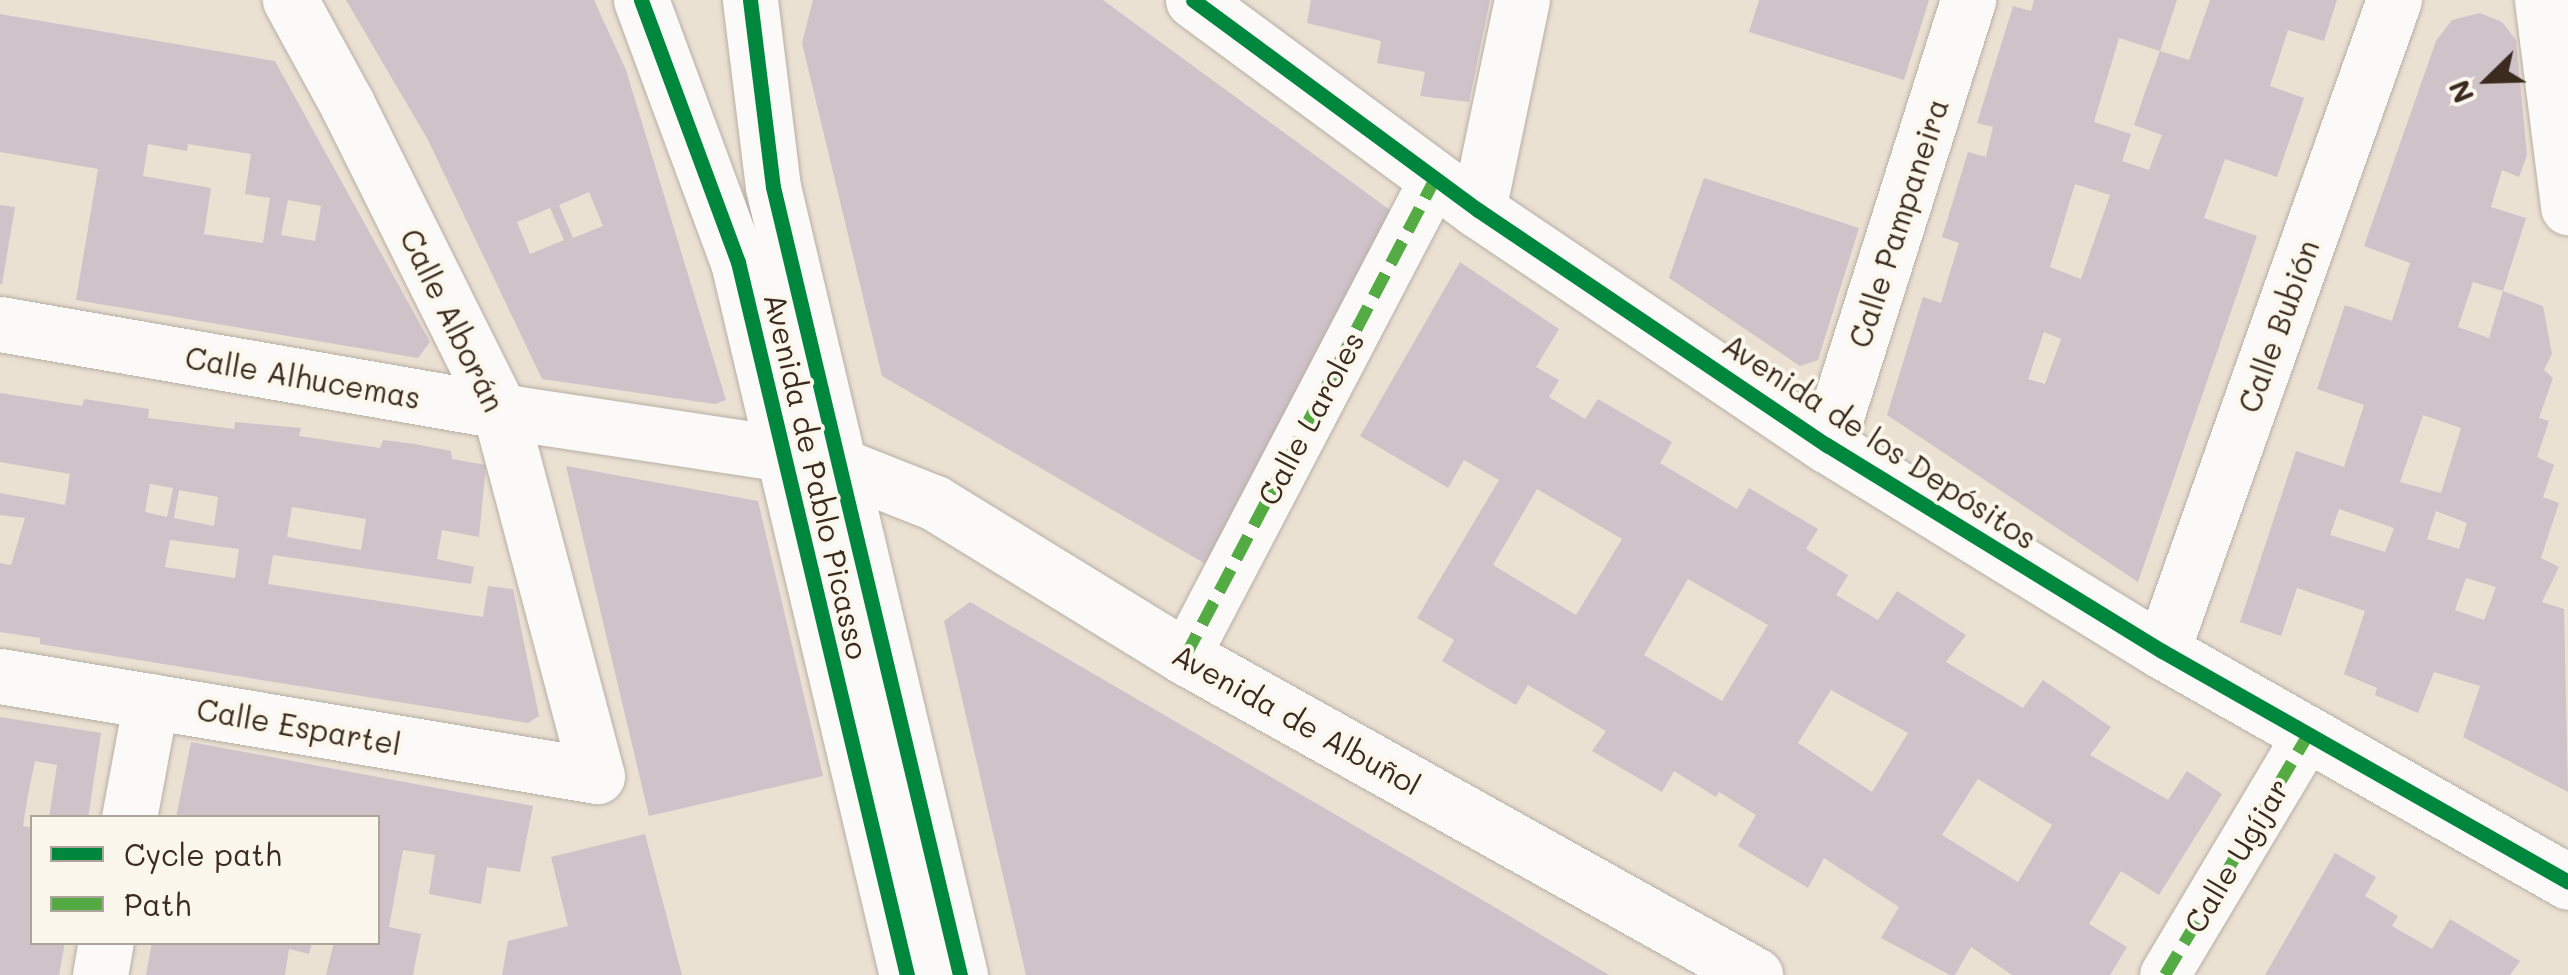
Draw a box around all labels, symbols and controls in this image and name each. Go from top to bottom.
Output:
north arrow [2438,30,2538,130]
text: N [2440,75,2481,109]
street label: Calle Pampaneira [1841,94,1955,352]
street label: Calle Alborán [393,223,513,417]
street label: Calle Bubión [2230,235,2326,417]
street label: Avenida de Pablo Picasso [757,290,877,662]
street label: Calle Laroles [1249,325,1371,511]
street label: Avenida de los Depósitos [1716,326,2044,556]
street label: Calle Alhucemas [183,339,423,415]
street label: Avenida de Albuñol [1167,636,1427,802]
street label: Calle Espartel [194,690,404,762]
street label: Calle Ugíjar [2176,771,2296,939]
legend [30,815,380,945]
text: Cycle path [124,834,282,874]
text: Path [124,884,191,924]

